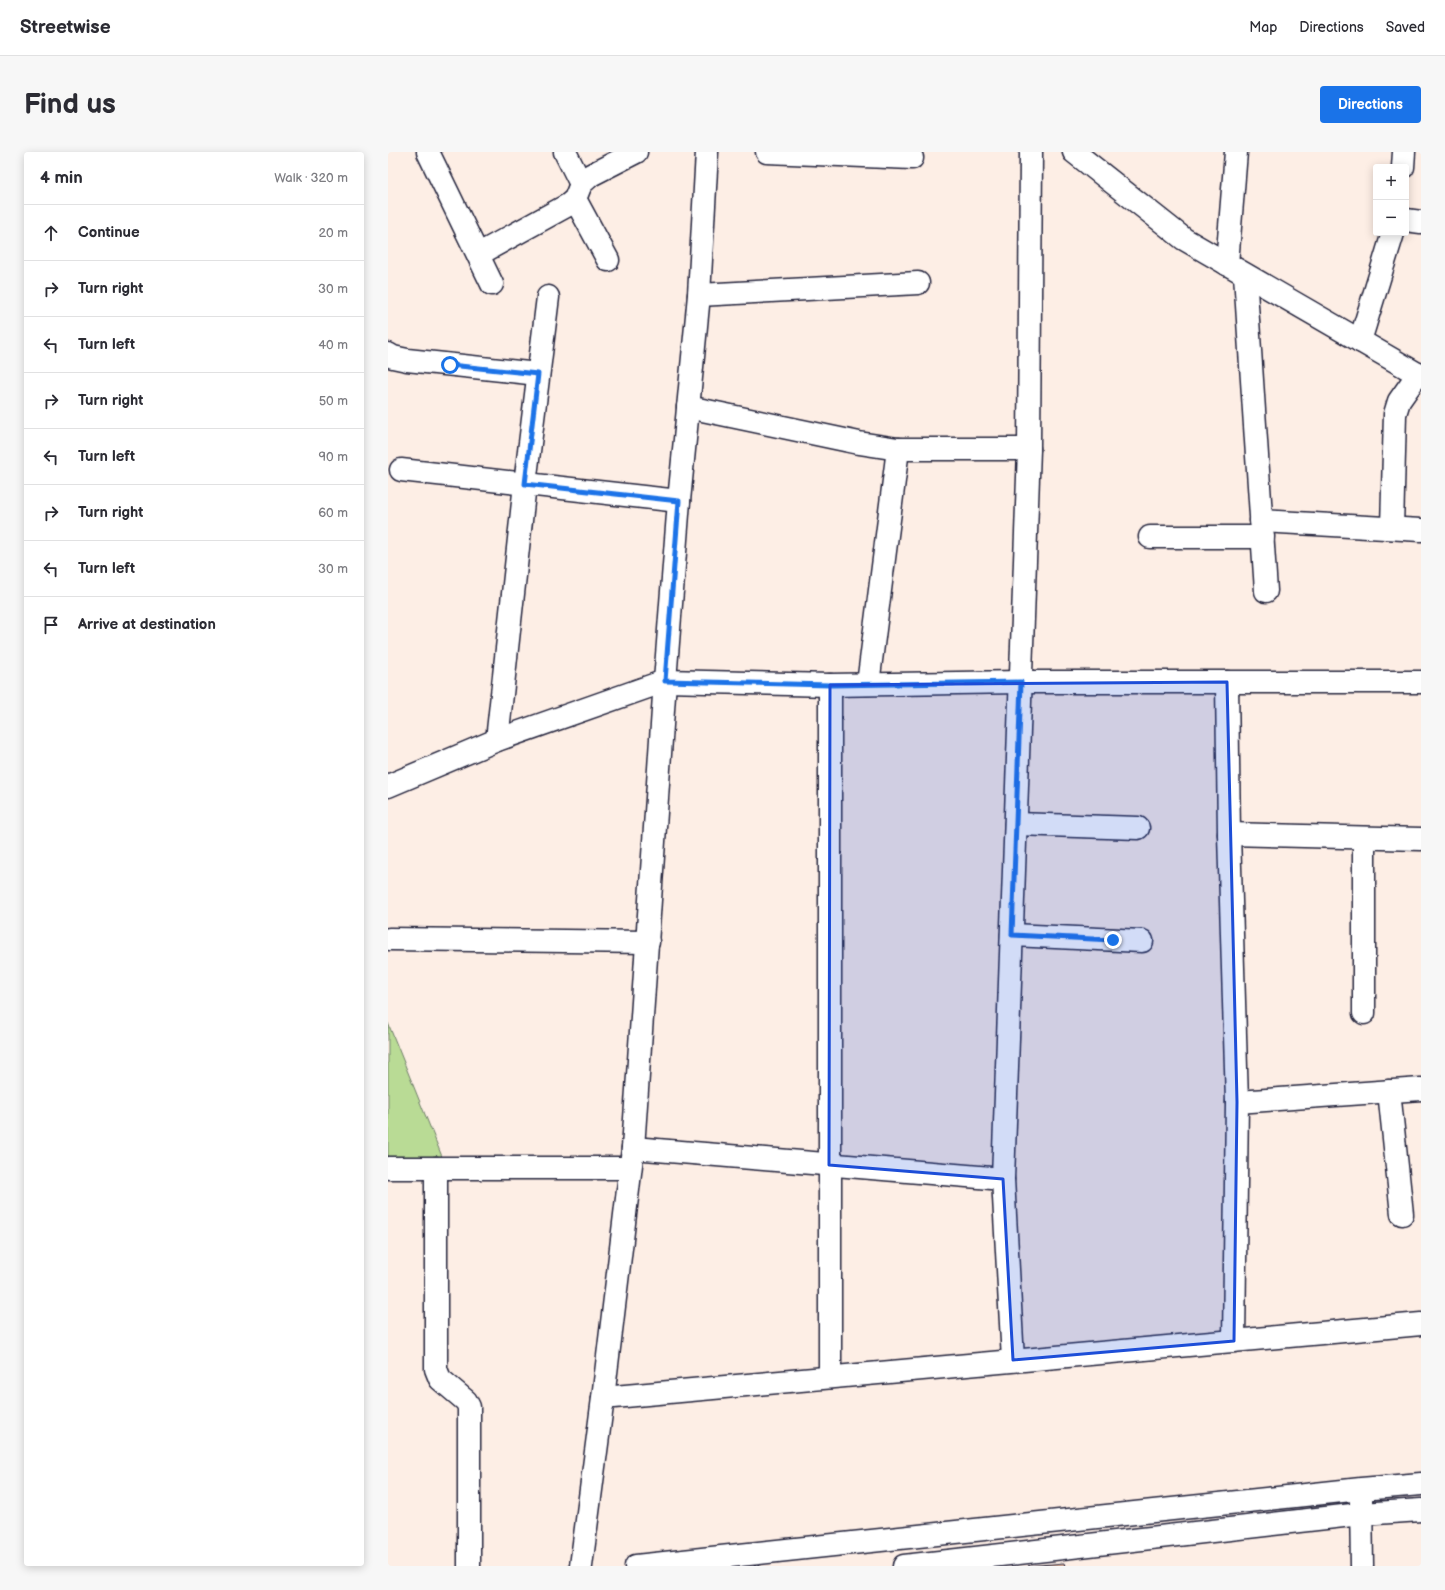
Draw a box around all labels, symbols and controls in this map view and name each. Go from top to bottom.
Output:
text: Streetwise [20,16,111,39]
text: Map [1249,19,1277,36]
text: Directions [1299,19,1364,36]
text: Saved [1386,19,1425,36]
button: Directions [1320,86,1421,123]
text: Find us [24,88,116,121]
map controls [1373,164,1409,236]
button: + [1373,164,1409,200]
text: 4 min [40,168,83,188]
text: Walk · 320 m [274,170,348,186]
button: − [1373,200,1409,236]
icon: ahead [40,222,62,244]
text: Continue [78,223,140,242]
text: 20 m [318,225,348,241]
icon: right [40,278,62,300]
text: Turn right [78,279,143,298]
text: 30 m [318,281,348,297]
icon: left [40,334,62,356]
text: Turn left [78,335,135,354]
text: 40 m [318,337,348,353]
route start [441,356,459,374]
icon: right [40,390,62,412]
text: Turn right [78,391,143,410]
text: 50 m [319,393,348,409]
icon: left [40,446,62,468]
text: Turn left [78,447,135,466]
text: 90 m [319,449,348,465]
icon: right [40,502,62,524]
text: Turn right [78,503,143,522]
text: 60 m [318,505,348,521]
icon: left [40,558,62,580]
text: Turn left [78,559,135,578]
text: 30 m [318,561,348,577]
icon: arrive [40,614,62,636]
text: Arrive at destination [78,615,216,634]
route end [1104,931,1122,949]

